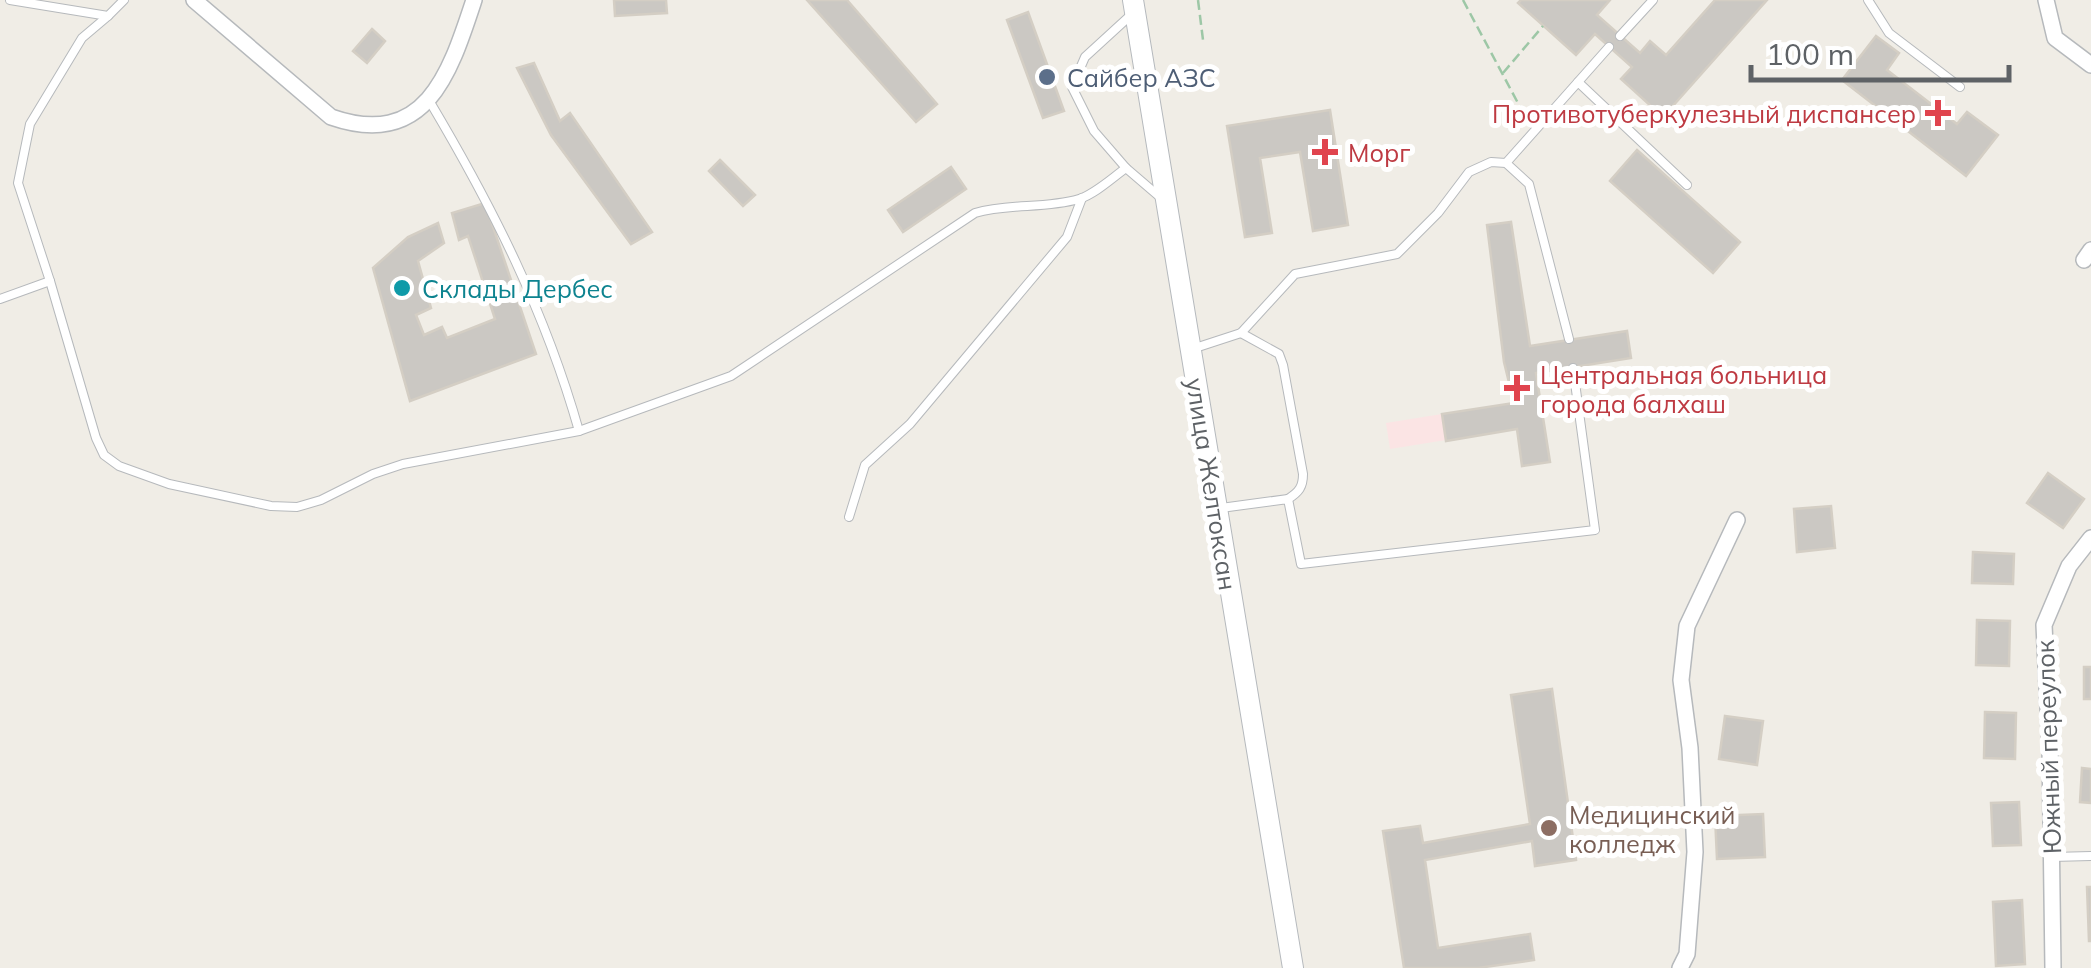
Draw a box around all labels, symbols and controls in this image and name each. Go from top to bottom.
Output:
scale bar [1751,20,2008,82]
text: 100 m [1766,35,1854,73]
place label: Сайбер АЗС [1067,62,1216,93]
marker: Сайбер АЗС [1036,66,1058,88]
place label: Противотуберкулезный диспансер [1492,98,1916,129]
marker: Противотуберкулезный диспансер [1925,100,1951,126]
place label: Морг [1348,137,1410,168]
marker: Морг [1312,139,1338,165]
place label: Склады Дербес [422,273,613,304]
marker: Склады Дербес [391,277,413,299]
place label: Центральная больница города балхаш [1540,359,1827,419]
marker: Центральная больница города балхаш [1504,375,1530,401]
street label: улица Желтоксан [1180,376,1244,592]
street label: Южный переулок [2029,639,2067,855]
place label: Медицинский колледж [1569,799,1735,859]
marker: Медицинский колледж [1538,817,1560,839]

